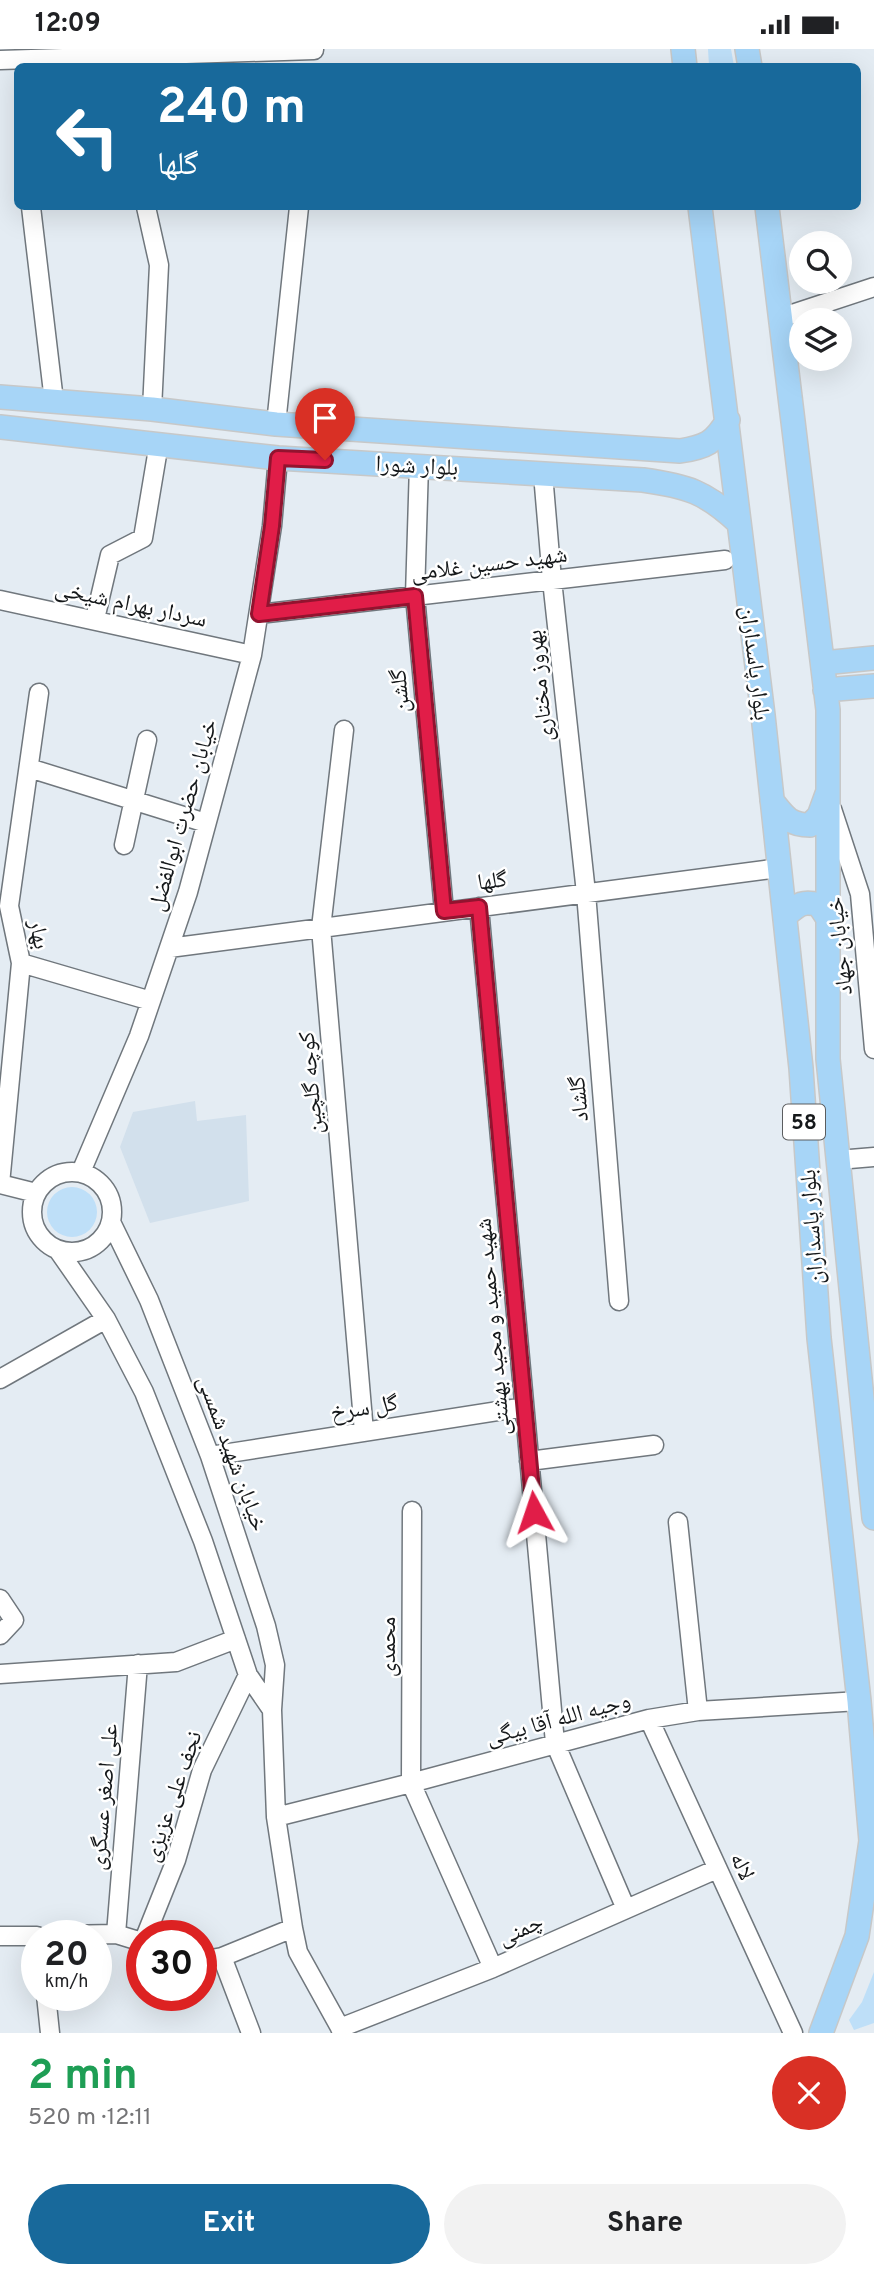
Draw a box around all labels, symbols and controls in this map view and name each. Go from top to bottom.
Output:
text: 12:09 [35,8,101,41]
text: 240 m [157,79,306,141]
icon: left [42,91,133,182]
text: گلها [157,146,198,186]
map controls [789,231,852,371]
button: search [789,231,852,294]
button: layers [789,308,852,371]
pin [295,388,355,460]
icon: arrive [306,399,344,437]
street label: بلوار شورا [375,451,459,484]
street label: شهید حسین غلامی [409,541,569,589]
street label: سردار بهرام شیخی [52,575,209,636]
street label: بلوار پاسداران [732,604,775,722]
street label: بهروز مختاری [521,628,562,743]
street label: گلشن [385,667,418,714]
street label: خیابان حضرت ابوالفضل [143,717,226,915]
street label: گلها [476,866,509,899]
street label: خیابان جهاد [822,895,861,996]
street label: بهار [20,916,55,952]
street label: کوچه گلچین [294,1030,331,1135]
street label: گلشاد [564,1074,597,1123]
road number: 58 [783,1105,825,1139]
street label: بلوار پاسداران [795,1168,832,1285]
street label: شهید حمید و مجید بهشتی [471,1217,518,1437]
street label: خیابان شهید شمسی [189,1372,272,1536]
street label: گل سرخ [329,1390,400,1429]
position arrow [497,1475,571,1549]
street label: محمدی [375,1617,404,1677]
street label: وجیه الله آقا بیگی [483,1687,634,1754]
street label: علی اصغر عسگری [85,1722,126,1872]
street label: نجف علی عزیزی [138,1728,210,1866]
street label: لاله [722,1849,760,1886]
street label: چمنی [494,1909,548,1954]
speed limit sign: 30 [126,1920,217,2011]
text: 20 [44,1934,89,1978]
text: km/h [45,1971,88,1994]
text: 2 min [28,2051,138,2104]
button: close [772,2056,846,2130]
text: 520 m · 12:11 [28,2104,152,2133]
button: Exit [28,2184,430,2264]
button: Share [444,2184,846,2264]

